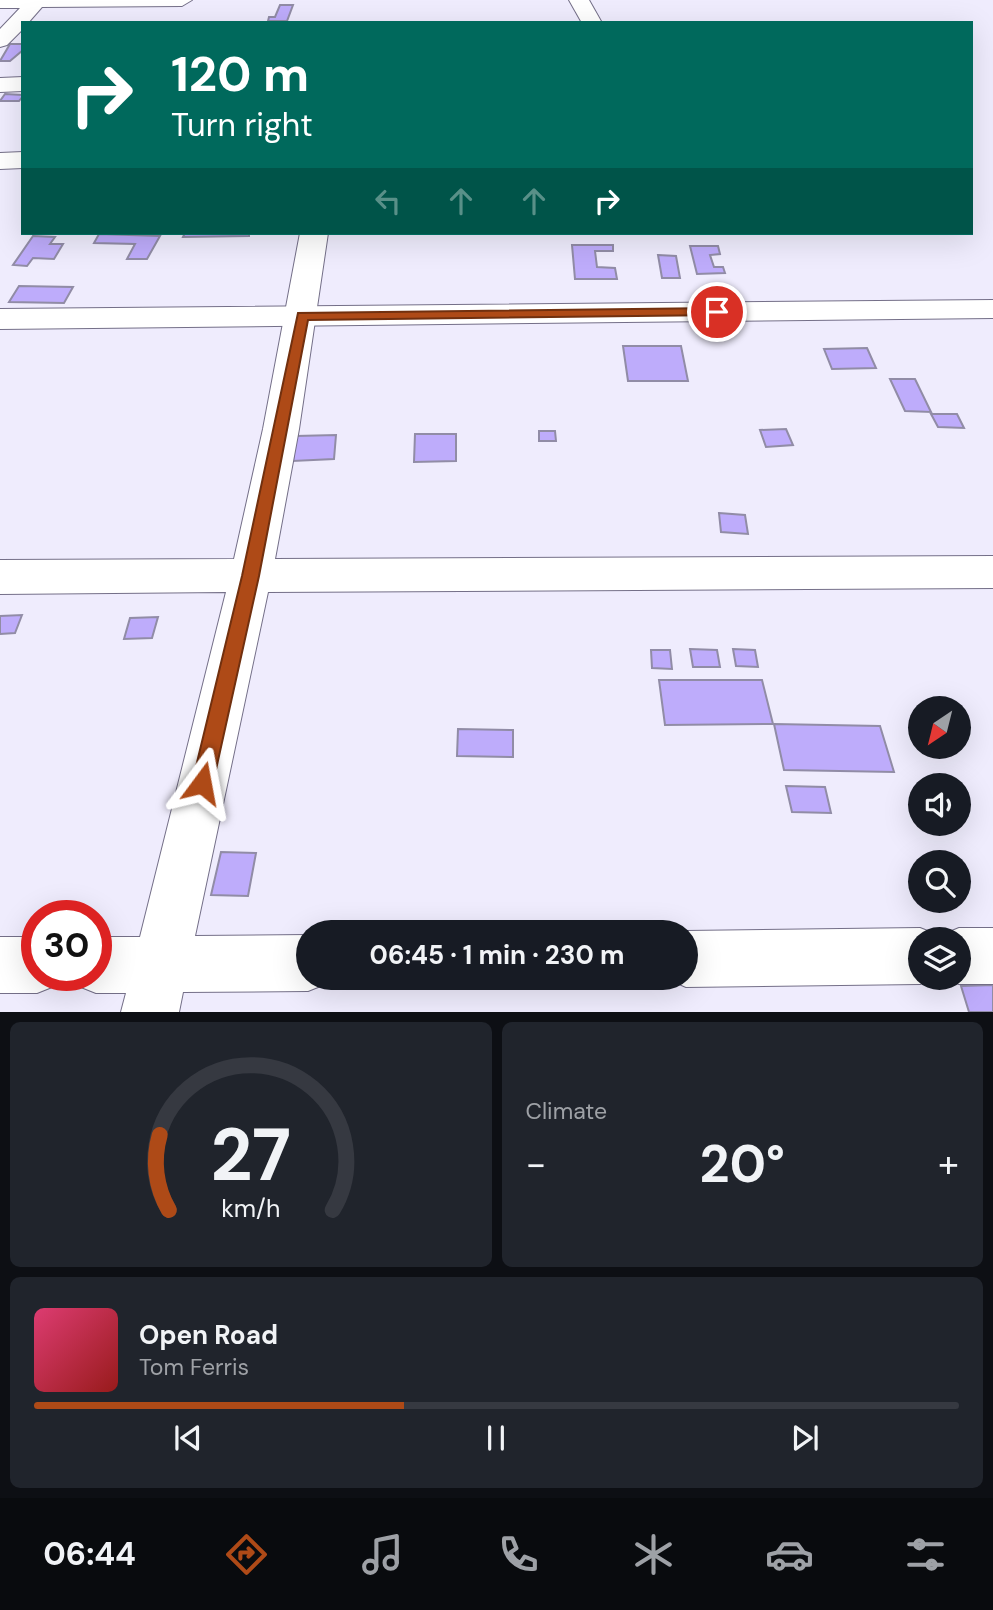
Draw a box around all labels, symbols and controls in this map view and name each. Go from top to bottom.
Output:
text: 120 m [171,42,309,106]
icon: right [56,49,147,140]
text: Turn right [171,104,313,146]
icon: left [369,182,407,220]
icon: ahead [442,182,480,220]
icon: ahead [515,182,553,220]
icon: right [588,182,626,220]
pin [687,282,747,342]
icon: arrive [698,293,736,331]
north arrow [908,696,971,760]
map controls [908,696,971,990]
position arrow [165,746,239,820]
button: sound [908,773,971,836]
button: search [908,850,971,913]
speed limit sign: 30 [21,900,112,991]
button: layers [908,927,971,990]
text: 06:45 · 1 min · 230 m [370,938,624,972]
text: Climate [526,1096,607,1126]
text: 27 [210,1109,291,1204]
text: 20° [700,1130,785,1198]
text: − [526,1139,546,1189]
text: + [938,1139,959,1189]
text: km/h [221,1192,280,1225]
text: Open Road [139,1318,278,1352]
text: Tom Ferris [139,1352,249,1382]
icon: previous [169,1419,207,1457]
icon: pause [477,1419,515,1457]
icon: next [786,1419,824,1457]
icon: directions [222,1530,271,1579]
icon: music [358,1530,407,1579]
icon: phone [494,1530,543,1579]
icon: climate [629,1530,678,1579]
icon: car [765,1530,814,1579]
icon: filters [901,1530,950,1579]
text: 06:44 [43,1533,136,1575]

